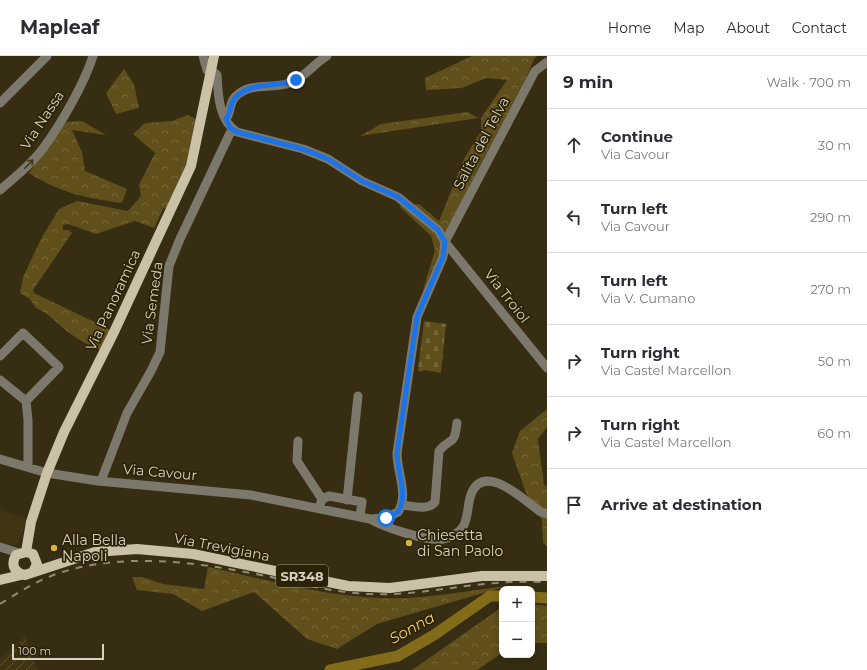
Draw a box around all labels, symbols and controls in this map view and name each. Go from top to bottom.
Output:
text: Mapleaf [20,16,99,39]
text: Home [608,19,651,37]
text: Map [673,19,704,37]
text: About [726,19,770,37]
text: Contact [792,19,847,37]
route end [287,71,305,89]
text: 9 min [563,72,613,92]
text: Walk · 700 m [766,74,851,90]
street label: Via Nassa [16,87,68,153]
street label: Salita del Telva [449,94,513,192]
text: Continue [601,127,673,146]
icon: ahead [563,134,585,156]
text: 30 m [818,137,851,153]
text: Via Cavour [601,146,670,162]
one-way arrow [24,159,34,169]
text: Turn left [601,199,668,218]
icon: left [563,206,585,228]
text: 290 m [810,209,851,225]
text: Via Cavour [601,218,670,234]
street label: Via Panoramica [82,247,144,353]
street label: Via Semeda [137,260,167,346]
street label: Via Troiol [480,265,534,327]
text: Turn left [601,271,668,290]
icon: left [563,278,585,300]
text: 270 m [810,281,851,297]
text: Via V. Cumano [601,290,695,306]
text: Turn right [601,343,680,362]
icon: right [563,350,585,372]
text: 50 m [818,353,851,369]
text: Via Castel Marcellon [601,362,731,378]
text: Turn right [601,415,680,434]
icon: right [563,422,585,444]
text: 60 m [817,425,851,441]
text: Via Castel Marcellon [601,434,731,450]
street label: Via Cavour [122,460,198,484]
icon: arrive [563,494,585,516]
text: Arrive at destination [601,495,762,514]
route start [377,509,395,527]
place label: Chiesetta di San Paolo [417,526,504,560]
street label: Via Trevigiana [172,529,272,565]
place label: Alla Bella Napoli [62,531,126,565]
marker: Chiesetta di San Paolo [404,538,414,548]
marker: Alla Bella Napoli [49,543,59,553]
road number: SR348 [276,565,328,587]
map controls [499,586,535,658]
button: + [499,586,535,622]
water label: Sonna [386,607,438,648]
button: − [499,622,535,658]
scale bar [12,642,104,661]
text: 100 m [18,644,51,658]

